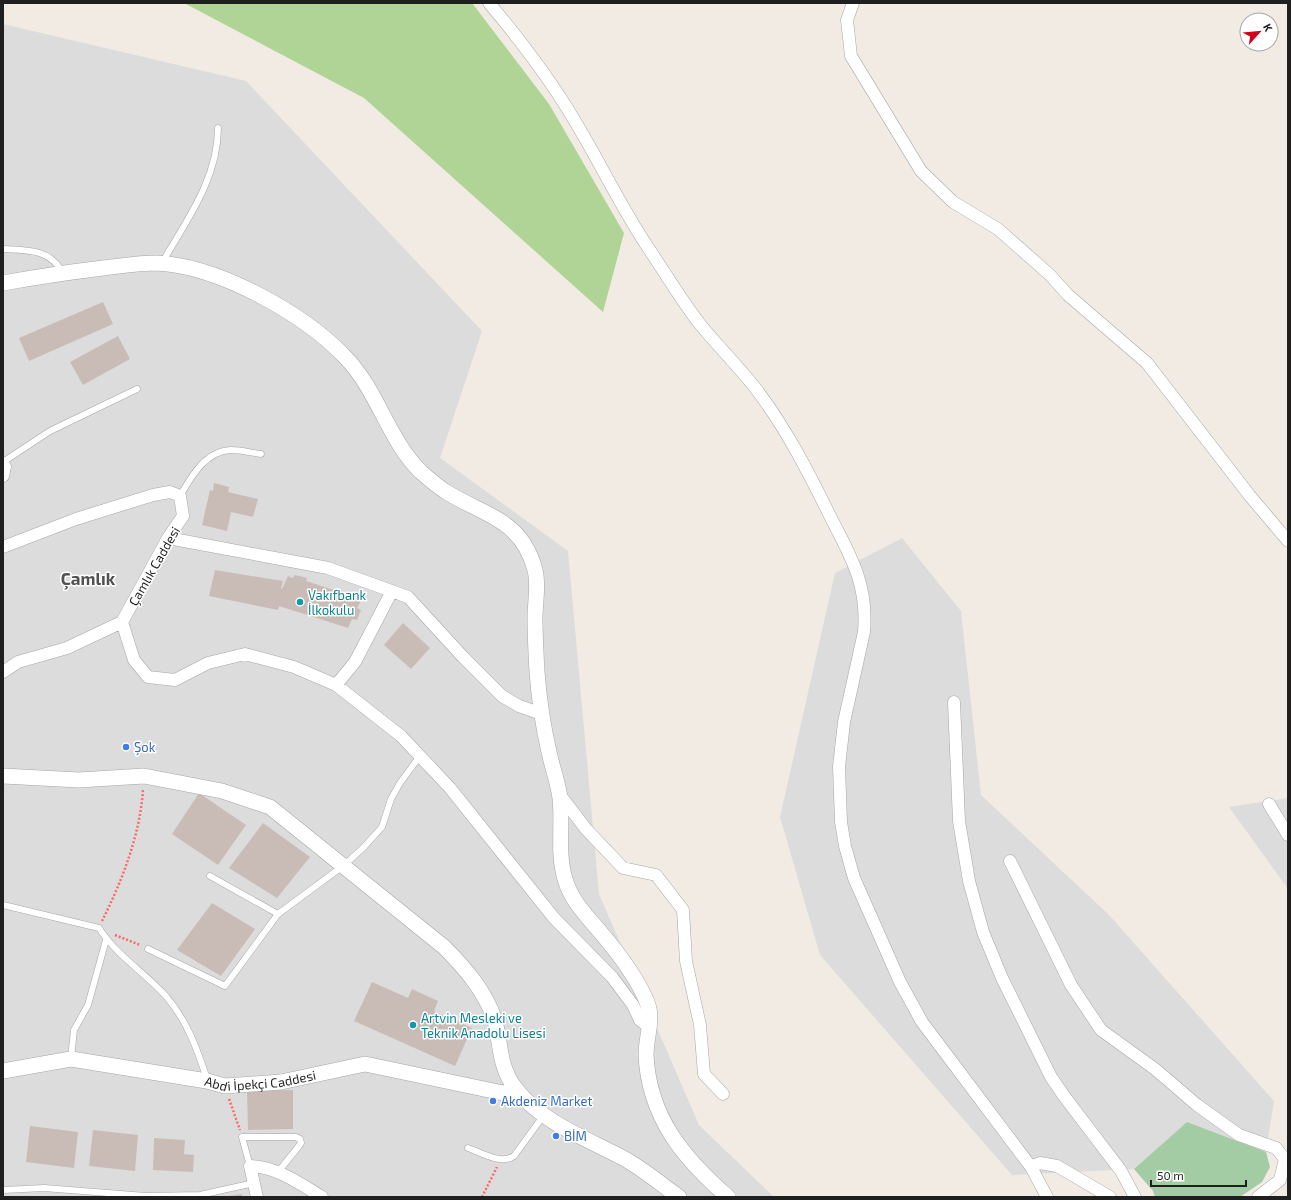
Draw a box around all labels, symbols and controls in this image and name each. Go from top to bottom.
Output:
north arrow [1239,12,1279,52]
text: K [1261,21,1276,33]
street label: Çamlık Caddesi [125,524,184,609]
district label: Çamlık [61,568,116,590]
place label: Vakıfbank İlkokulu [308,587,367,618]
marker: Vakıfbank İlkokulu [295,597,305,607]
place label: Şok [134,739,156,756]
marker: Şok [121,742,131,752]
place label: Artvin Mesleki ve Teknik Anadolu Lisesi [421,1010,546,1041]
marker: Artvin Mesleki ve Teknik Anadolu Lisesi [408,1020,418,1030]
street label: Abdi İpekçi Caddesi [203,1067,317,1094]
place label: Akdeniz Market [501,1093,592,1109]
marker: Akdeniz Market [488,1096,498,1106]
place label: BİM [564,1128,587,1144]
marker: BİM [551,1131,561,1141]
scale bar [1151,1162,1246,1188]
text: 50 m [1157,1168,1184,1182]

